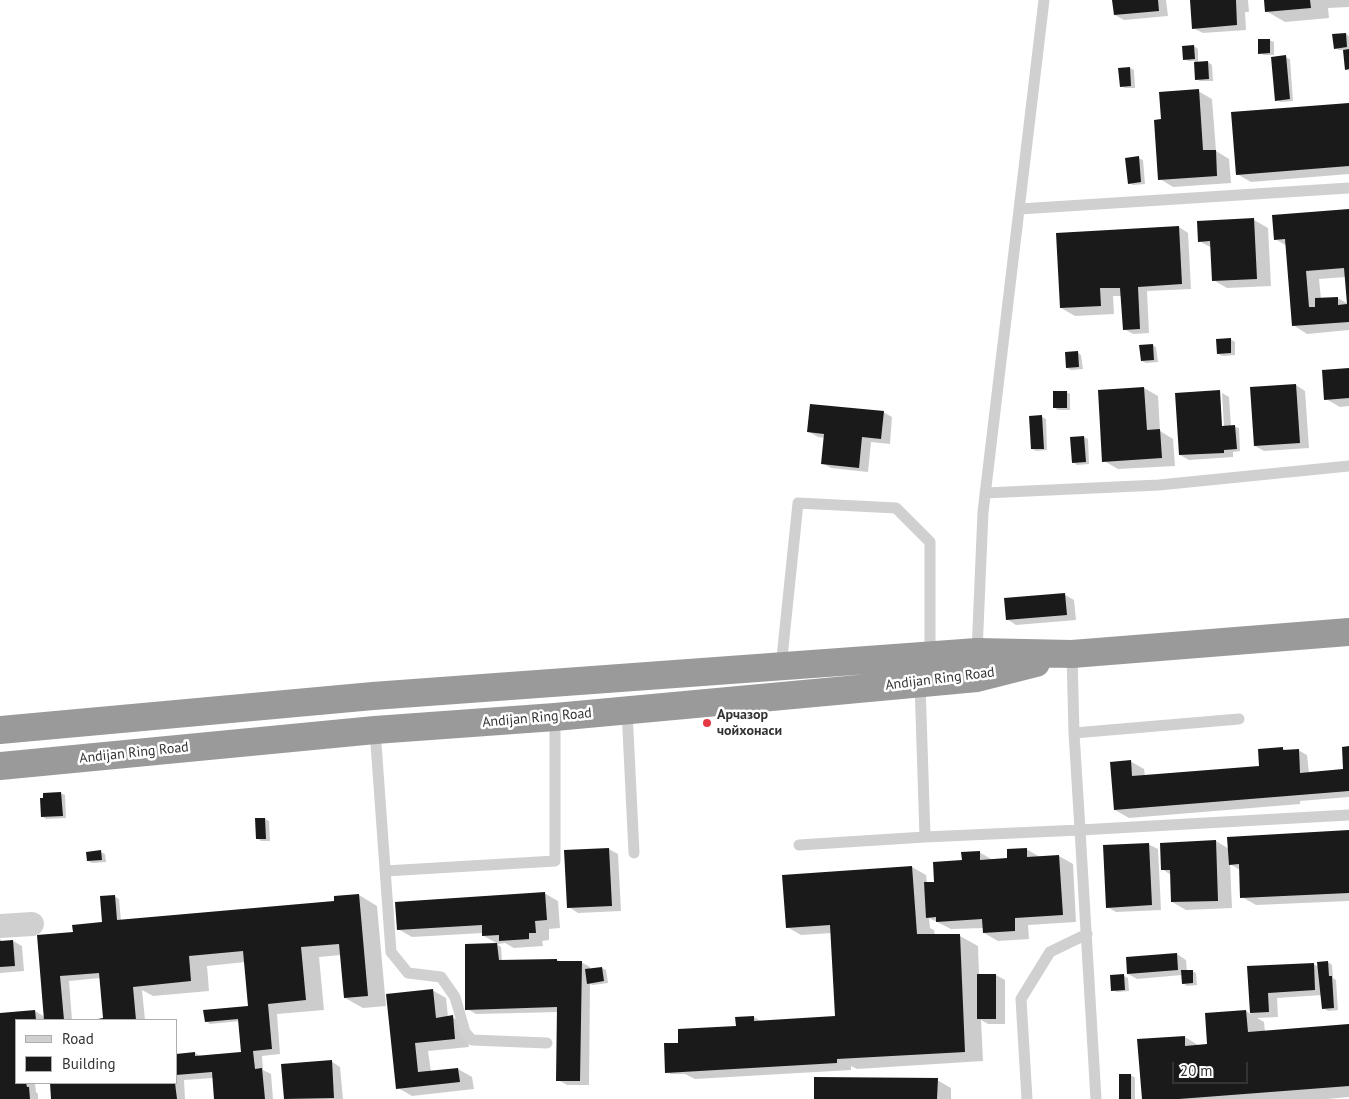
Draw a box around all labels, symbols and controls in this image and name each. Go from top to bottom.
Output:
street label: Andijan Ring Road [884,664,996,694]
street label: Andijan Ring Road [482,705,592,731]
place label: Арчазор чойхонаси [717,707,782,740]
marker: Арчазор чойхонаси [701,717,713,729]
street label: Andijan Ring Road [79,739,189,767]
legend [15,1019,178,1084]
text: Road [62,1029,94,1048]
scale bar [1174,1052,1250,1084]
text: Building [62,1054,116,1073]
text: 20 m [1180,1061,1213,1080]

